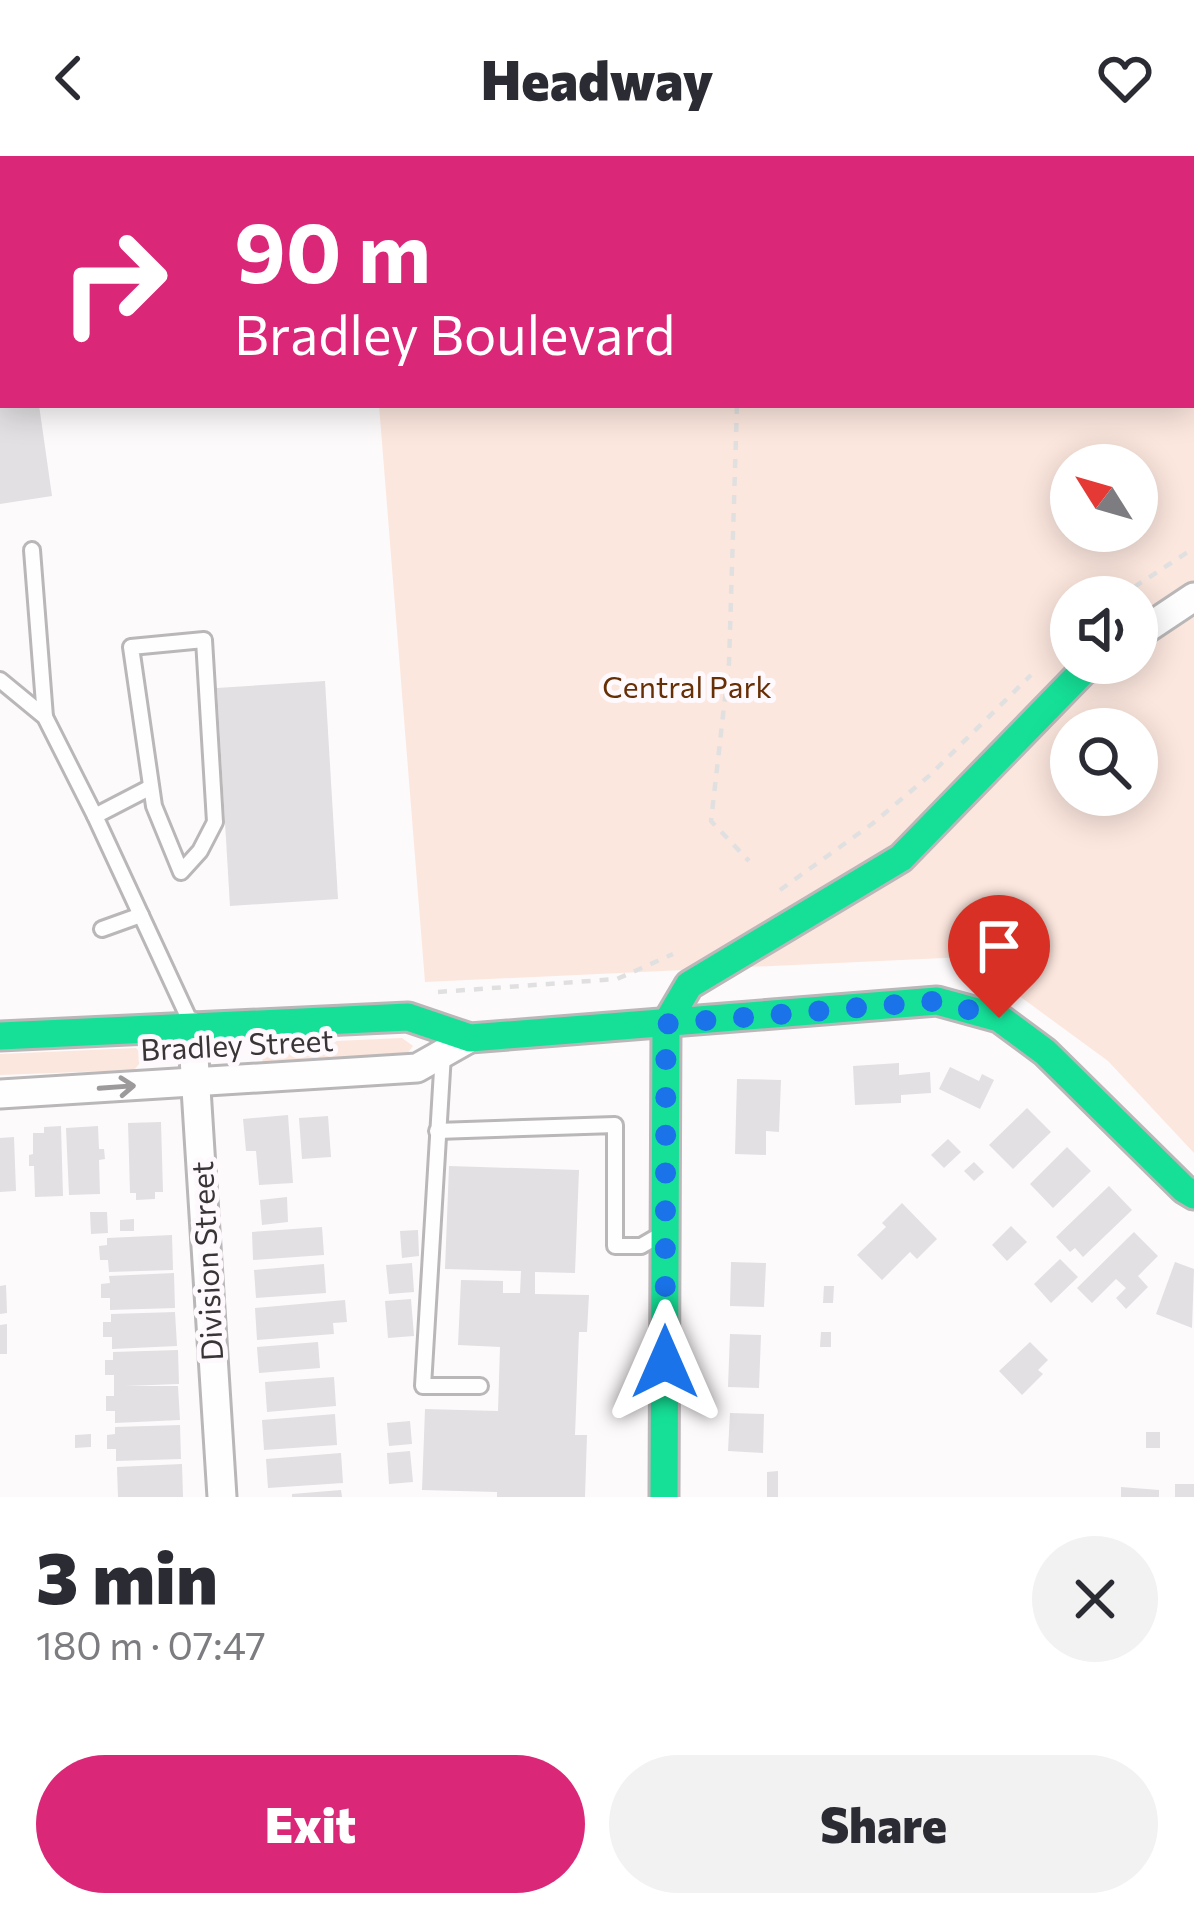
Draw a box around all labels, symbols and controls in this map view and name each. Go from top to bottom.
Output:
icon: back [36,45,102,111]
text: Headway [481,45,713,111]
icon: heart [1092,45,1158,111]
text: 90 m [234,198,431,300]
icon: right [36,204,192,360]
text: Bradley Boulevard [234,300,675,366]
north arrow [1050,444,1158,552]
map controls [1050,444,1158,816]
button: sound [1050,576,1158,684]
park label: Central Park [602,667,772,704]
button: search [1050,708,1158,816]
pin [948,895,1050,1018]
icon: arrive [966,913,1032,979]
street label: Bradley Street [139,1020,334,1067]
one-way arrow [97,1075,136,1098]
street label: Division Street [182,1160,229,1362]
position arrow [602,1299,728,1425]
text: 3 min [36,1531,218,1619]
button: close [1032,1536,1158,1662]
text: 180 m · 07:47 [36,1620,266,1668]
button: Exit [36,1755,585,1893]
button: Share [609,1755,1158,1893]

